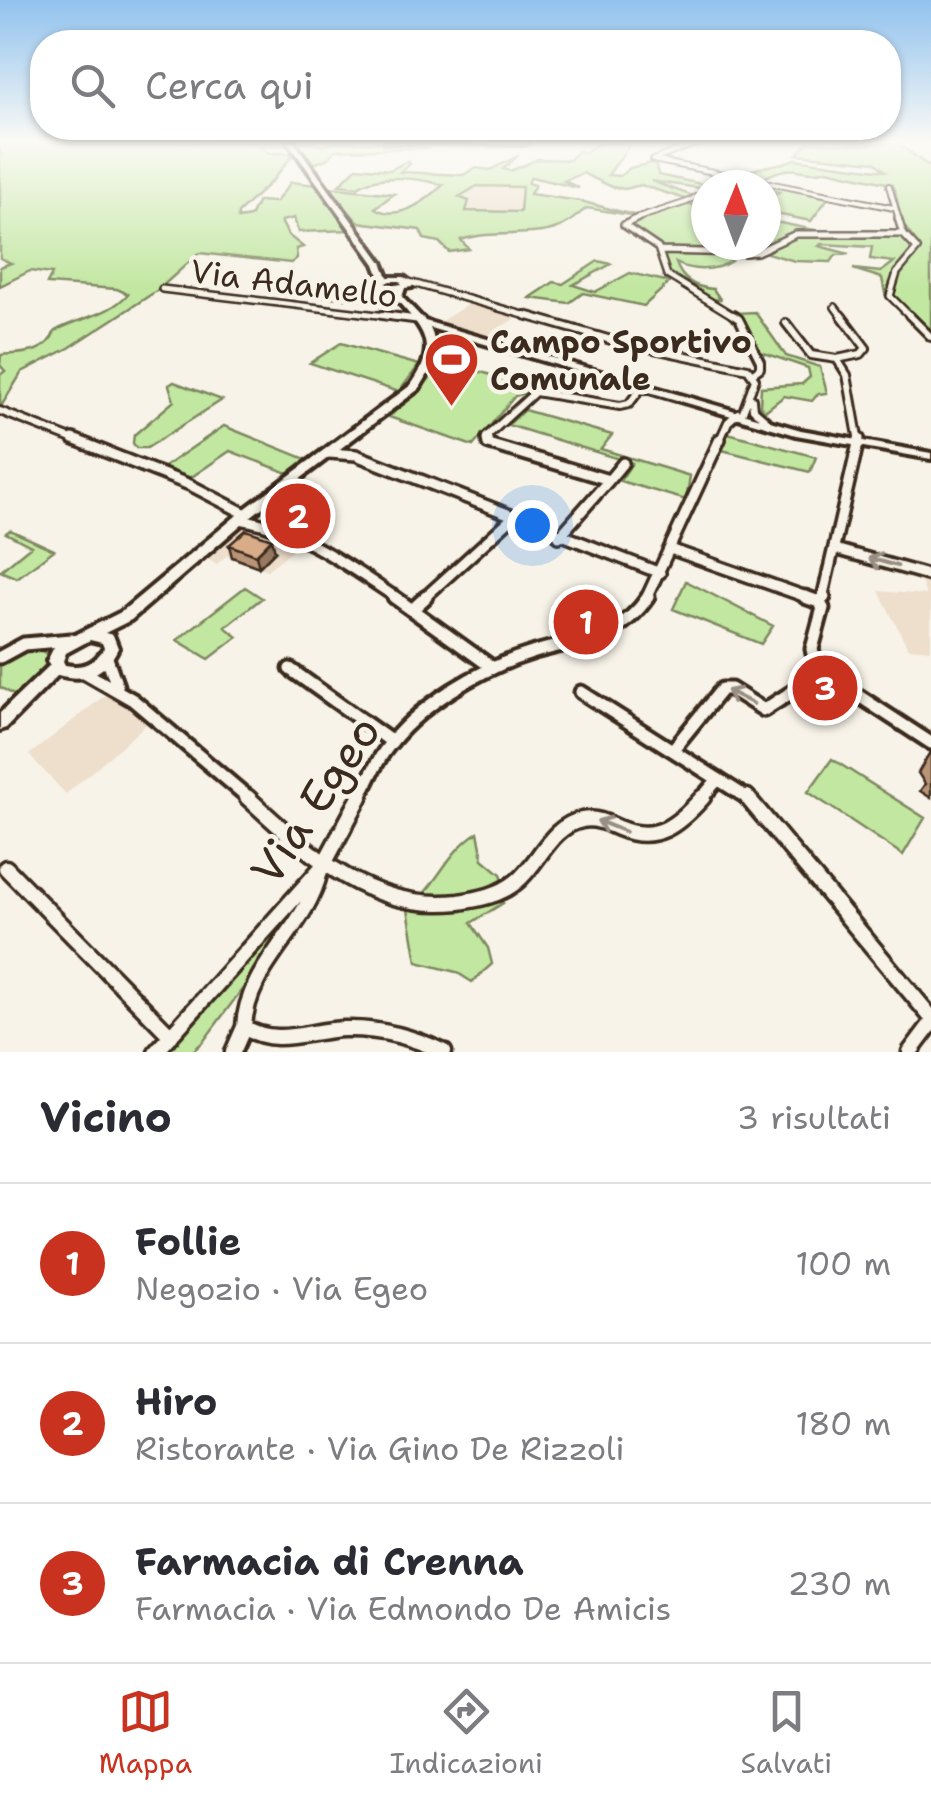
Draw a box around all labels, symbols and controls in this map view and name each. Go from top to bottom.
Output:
search box [30,30,901,140]
icon: search [65,58,120,113]
text: Cerca qui [145,60,314,111]
north arrow [691,170,781,260]
street label: Via Adamello [188,249,400,317]
place label: Campo Sportivo Comunale [490,320,752,400]
sports icon: Campo Sportivo Comunale [421,329,481,408]
pin: 2 [266,478,330,554]
your location [507,500,558,551]
one-way arrow [868,552,899,570]
pin: 1 [554,584,618,660]
pin: 3 [792,650,858,726]
one-way arrow [726,687,755,706]
street label: Via Egeo [237,704,393,896]
one-way arrow [596,816,627,834]
text: Vicino [40,1089,172,1145]
text: 3 risultati [737,1096,891,1139]
text: Follie [135,1216,241,1267]
text: 1 [65,1242,80,1285]
text: 100 m [795,1242,891,1285]
text: Negozio · Via Egeo [135,1267,428,1310]
text: Hiro [135,1376,217,1427]
text: 2 [61,1402,84,1445]
text: 180 m [795,1402,891,1445]
text: Ristorante · Via Gino De Rizzoli [135,1427,625,1470]
text: Farmacia di Crenna [135,1536,524,1587]
text: 3 [61,1562,84,1605]
text: 230 m [788,1562,891,1605]
text: Farmacia · Via Edmondo De Amicis [135,1587,671,1630]
tab: Mappa [99,1684,192,1782]
tab: Indicazioni [390,1684,543,1782]
tab: Salvati [741,1684,832,1782]

